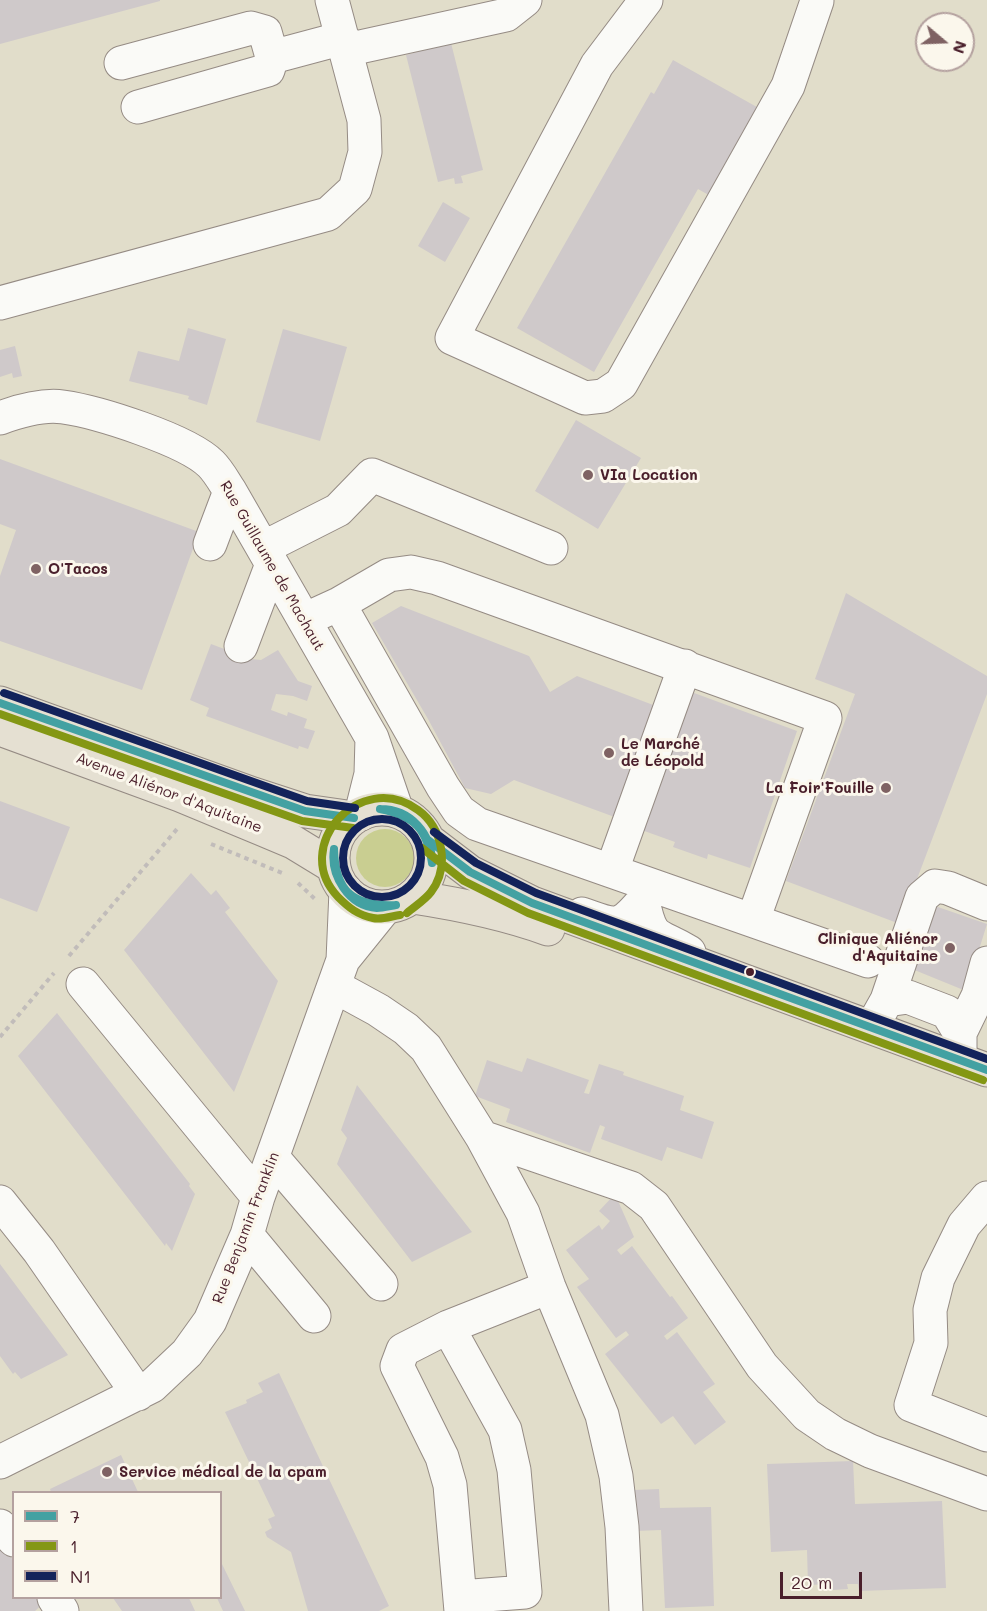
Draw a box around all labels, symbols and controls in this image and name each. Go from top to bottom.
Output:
north arrow [915,12,975,72]
text: N [949,38,973,57]
place label: VIa Location [600,466,698,484]
marker: VIa Location [581,468,595,482]
street label: Rue Guillaume de Machaut [216,478,328,654]
place label: O'Tacos [48,560,108,578]
marker: O'Tacos [29,562,43,576]
place label: Le Marché de Léopold [621,735,704,770]
marker: Le Marché de Léopold [602,746,616,760]
street label: Avenue Aliénor d'Aquitaine [73,749,265,837]
place label: La Foir'Fouille [766,779,874,797]
marker: La Foir'Fouille [879,781,893,795]
place label: Clinique Aliénor d'Aquitaine [817,930,938,965]
marker: Clinique Aliénor d'Aquitaine [943,941,957,955]
unlabelled marker [744,966,756,978]
street label: Rue Benjamin Franklin [209,1150,283,1306]
place label: Service médical de la cpam [119,1463,327,1481]
marker: Service médical de la cpam [100,1465,114,1479]
legend [12,1491,222,1599]
text: 7 [70,1504,80,1528]
text: 1 [70,1534,78,1558]
scale bar [783,1560,866,1598]
text: N1 [70,1564,91,1588]
text: 20 m [791,1570,832,1594]

